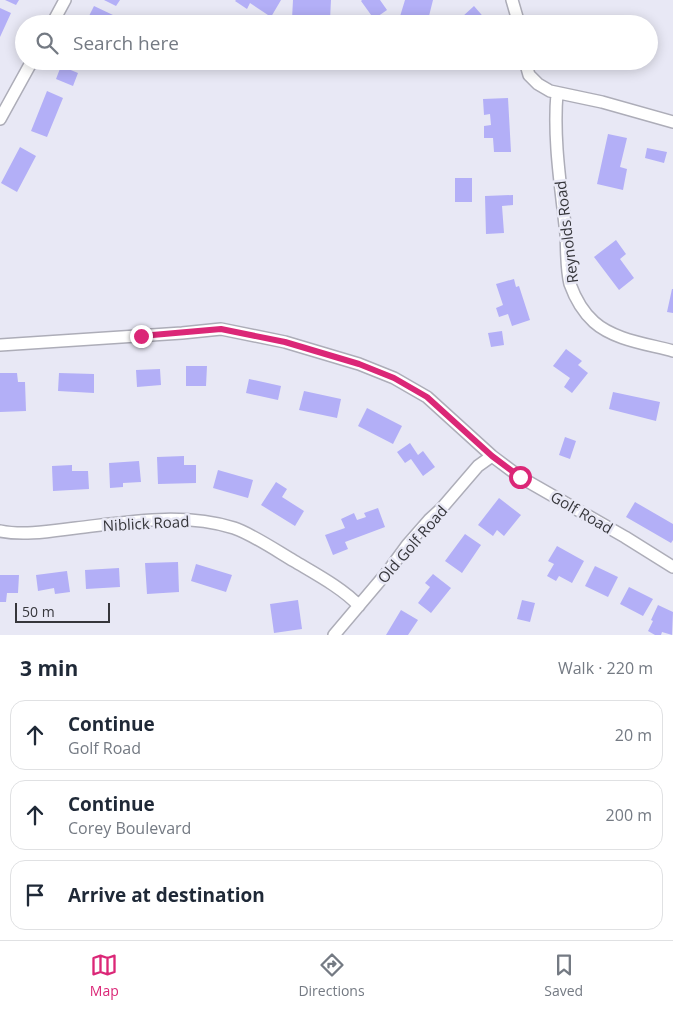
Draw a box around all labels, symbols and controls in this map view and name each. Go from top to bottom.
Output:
search box [15,15,658,70]
icon: search [33,29,61,57]
text: Search here [73,30,179,56]
street label: Reynolds Road [550,180,582,284]
route end [130,325,153,348]
route start [509,466,532,489]
street label: Golf Road [547,486,617,538]
street label: Old Golf Road [373,501,451,587]
street label: Niblick Road [102,511,190,535]
scale bar [15,600,110,623]
text: 50 m [22,602,55,621]
text: 3 min [20,654,78,682]
text: Walk · 220 m [558,657,653,679]
text: Continue [68,711,155,737]
icon: ahead [21,721,49,749]
text: 20 m [615,724,652,746]
text: Golf Road [68,737,141,759]
text: Continue [68,791,155,817]
icon: ahead [21,801,49,829]
text: 200 m [606,804,652,826]
text: Corey Boulevard [68,817,191,839]
icon: arrive [21,881,49,909]
text: Arrive at destination [68,882,265,908]
tab: Map [90,951,119,1000]
tab: Directions [298,951,365,1000]
tab: Saved [544,951,583,1000]

